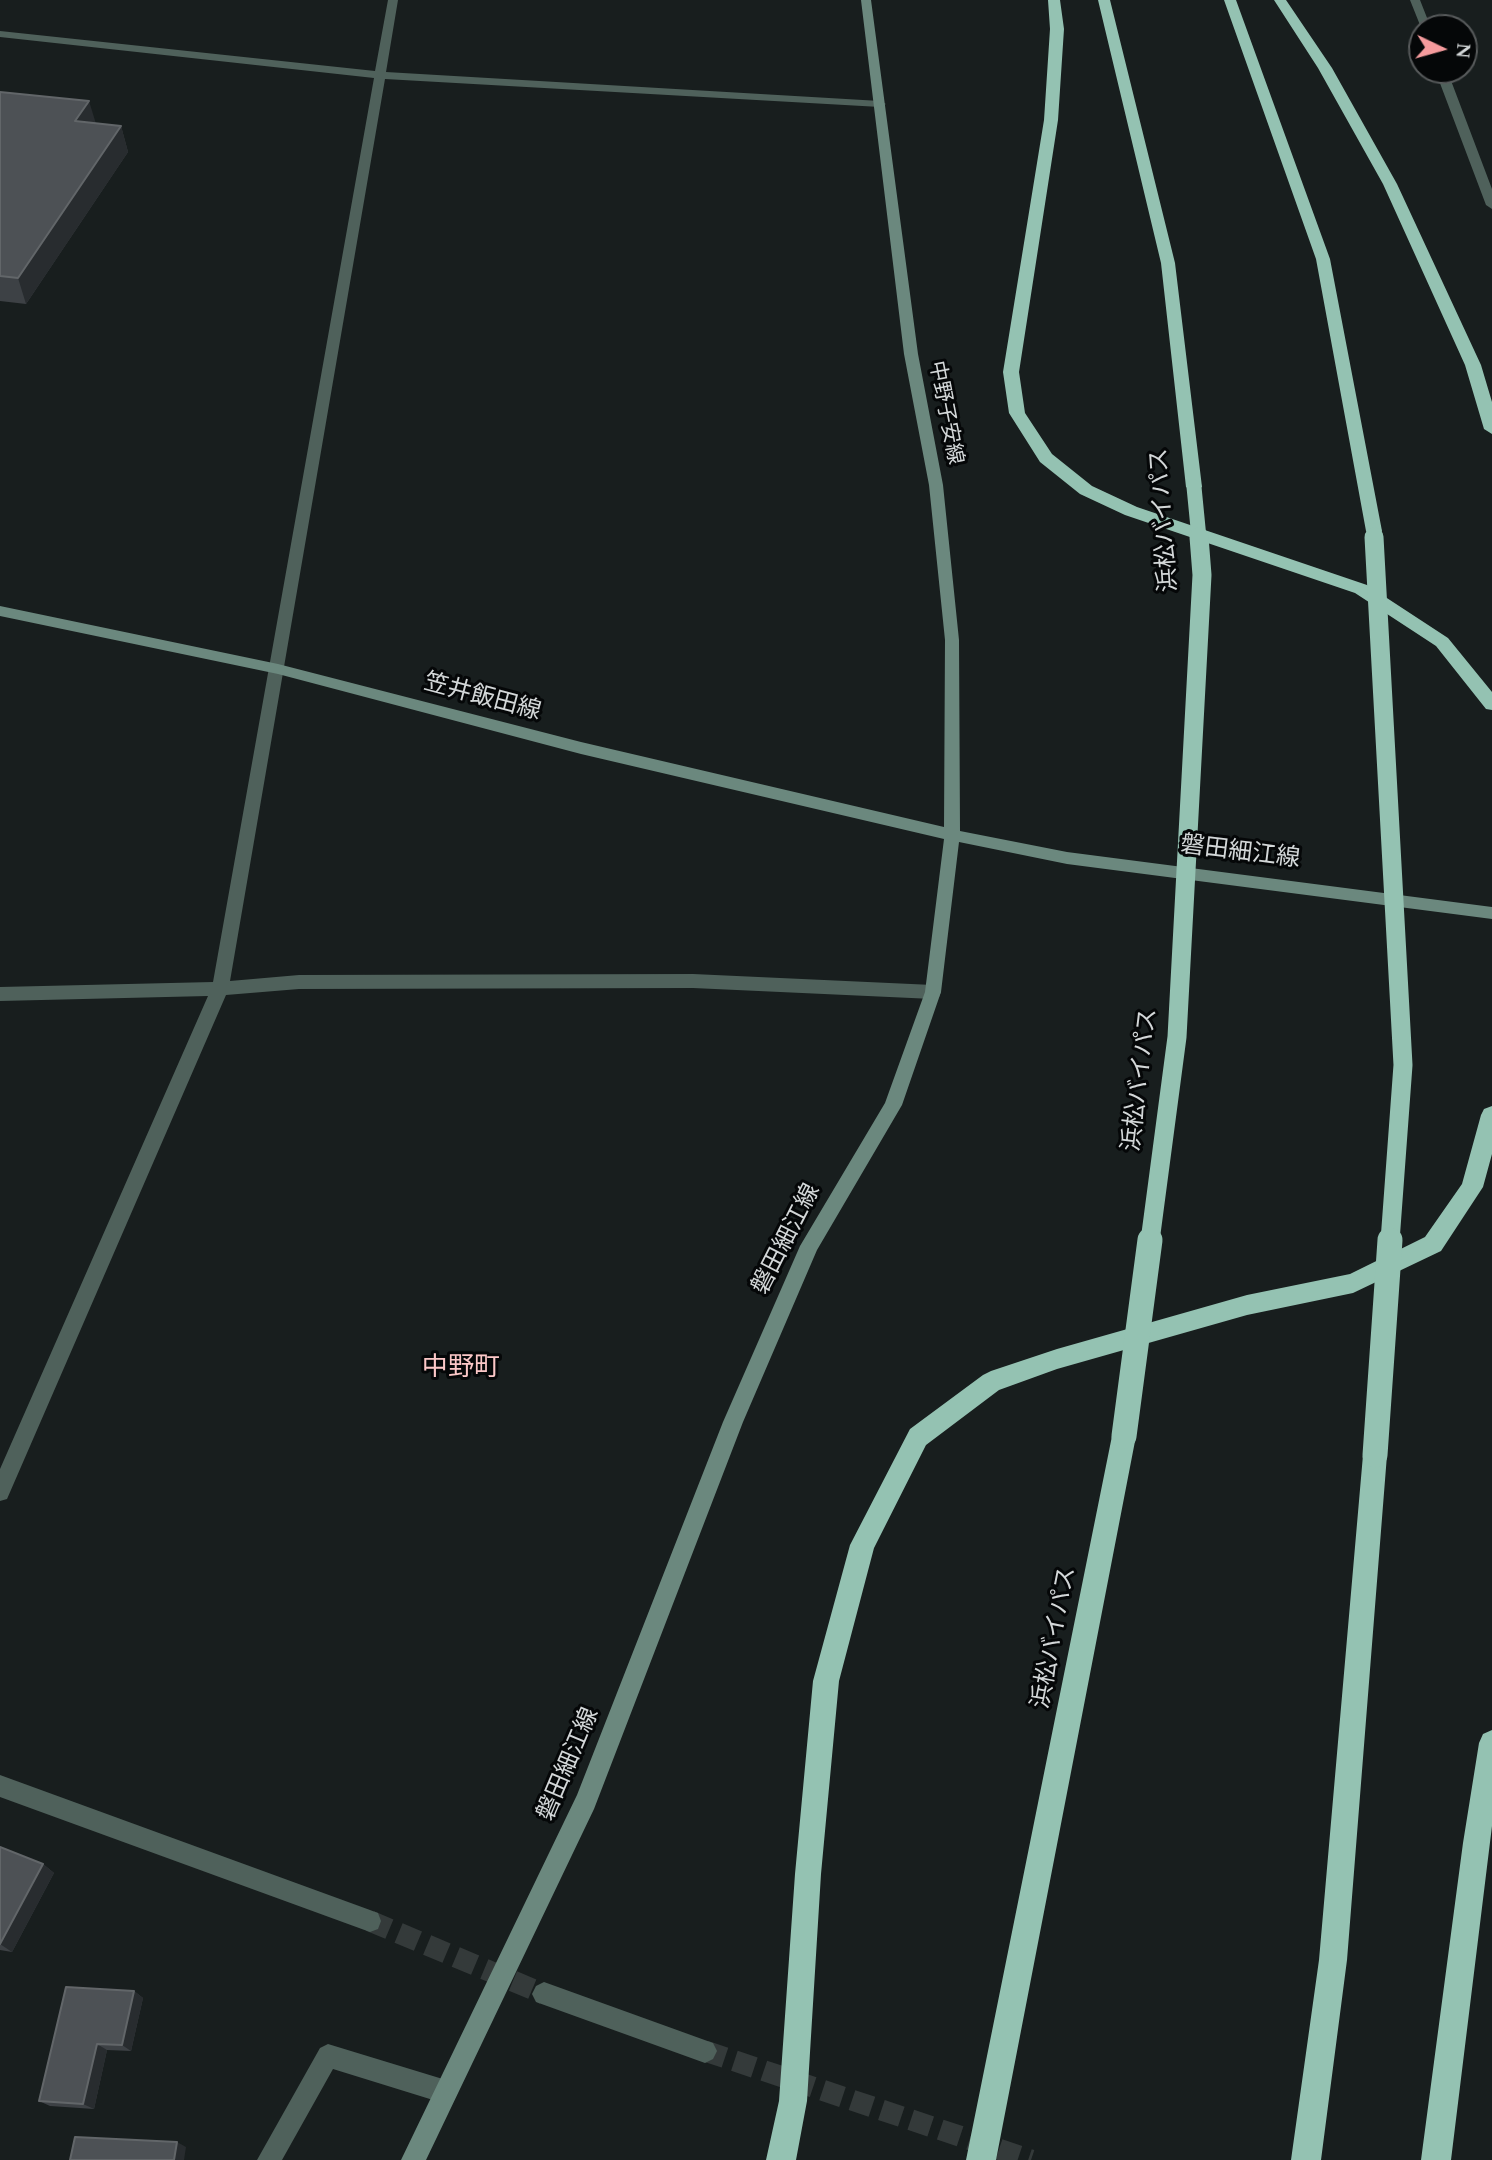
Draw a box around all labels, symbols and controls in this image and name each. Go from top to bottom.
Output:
north arrow [1408,14,1478,84]
text: N [1447,42,1478,60]
street label: 中野子安線 [922,359,966,467]
street label: 浜松バイパス [1147,447,1185,593]
street label: 笠井飯田線 [420,670,544,728]
street label: 磐田細江線 [1179,832,1301,876]
street label: 浜松バイパス [1119,1007,1165,1153]
street label: 磐田細江線 [748,1180,828,1300]
district label: 中野町 [422,1354,500,1386]
street label: 浜松バイパス [1028,1565,1084,1711]
street label: 磐田細江線 [533,1704,607,1826]

